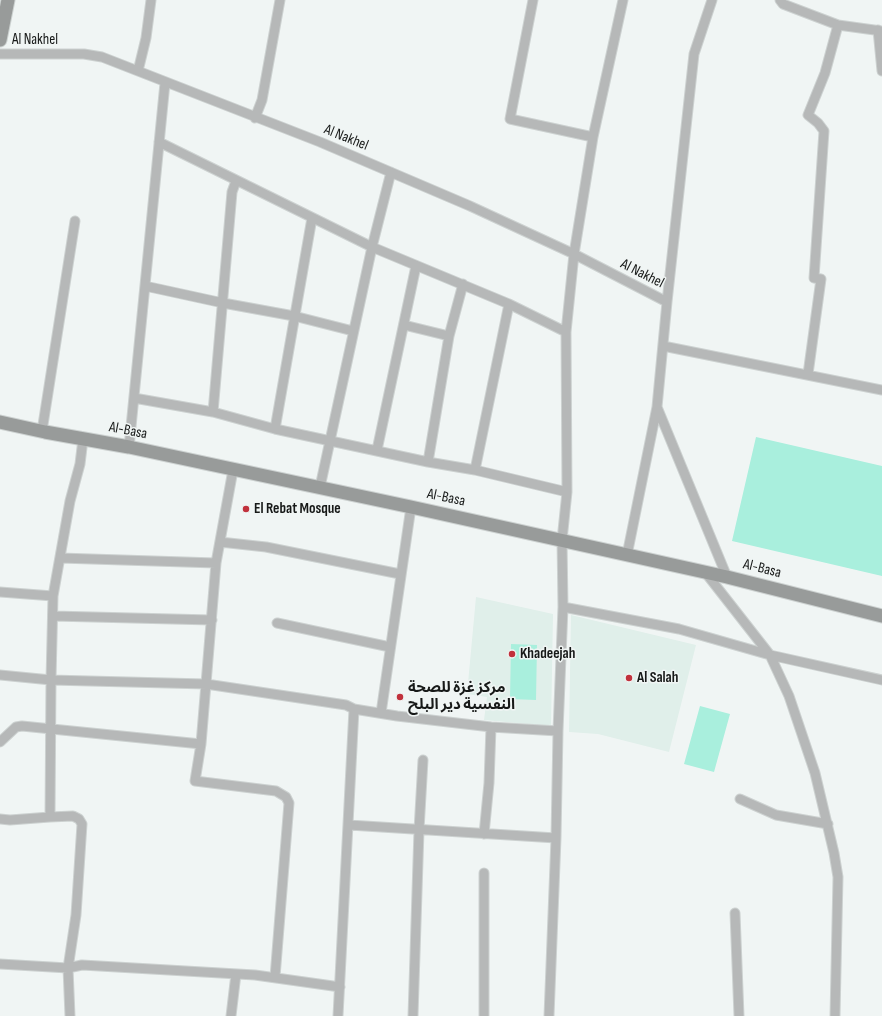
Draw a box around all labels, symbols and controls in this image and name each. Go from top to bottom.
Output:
street label: Al Nakhel [12,31,58,49]
street label: Al Nakhel [321,121,371,155]
street label: Al Nakhel [617,255,667,293]
street label: Al-Basa [107,418,149,444]
street label: Al-Basa [425,485,467,511]
place label: El Rebat Mosque [254,500,341,518]
marker: El Rebat Mosque [241,504,251,514]
street label: Al-Basa [741,556,783,582]
place label: Khadeejah [520,645,575,663]
marker: Khadeejah [507,649,517,659]
place label: Al Salah [637,669,678,687]
marker: Al Salah [624,673,634,683]
place label: مركز غزة للصحة النفسية دير البلح [408,679,515,714]
marker: مركز غزة للصحة النفسية دير البلح [395,692,405,702]

